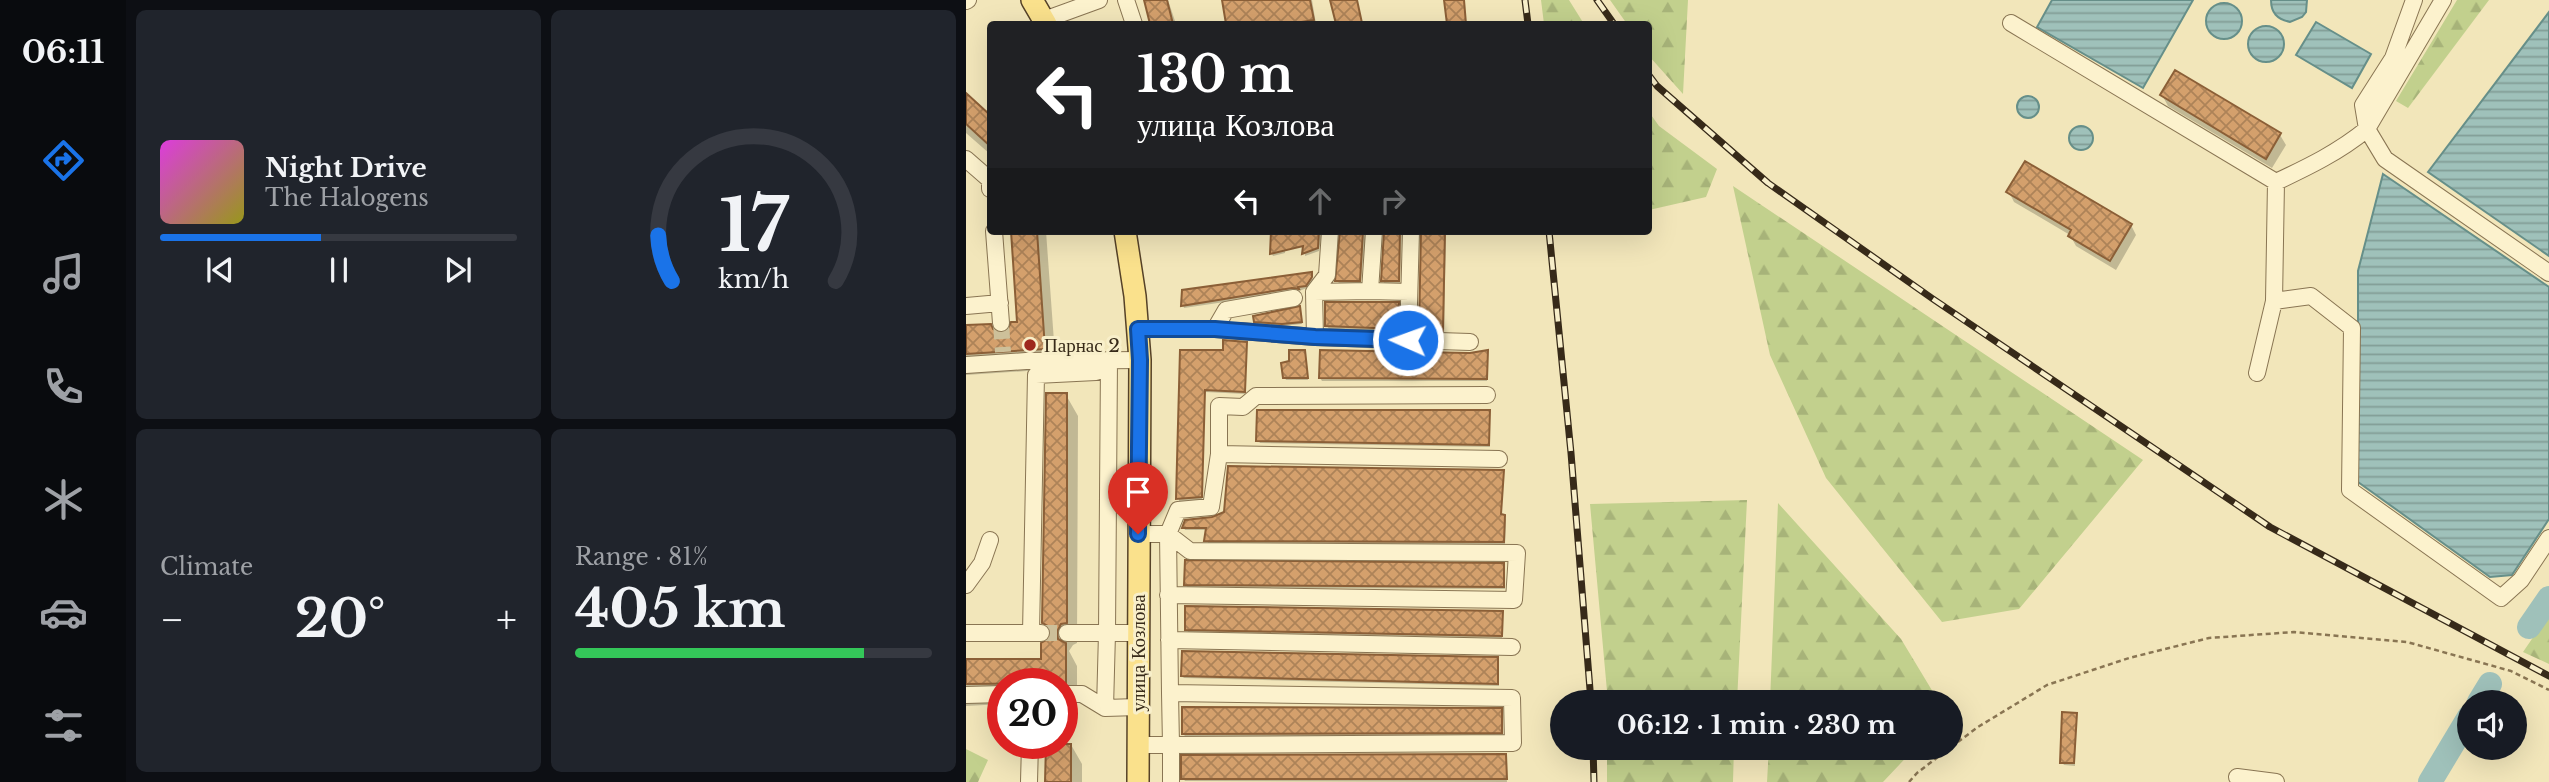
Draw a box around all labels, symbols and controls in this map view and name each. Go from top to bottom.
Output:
text: 06:11 [22,32,104,72]
text: 130 m [1137,44,1294,105]
icon: left [1022,49,1113,140]
text: улица Козлова [1137,105,1334,145]
icon: directions [39,136,88,185]
text: Night Drive [265,152,427,184]
text: 17 [719,180,790,271]
icon: left [1228,182,1266,220]
icon: ahead [1301,182,1339,220]
icon: right [1374,182,1412,220]
text: The Halogens [265,184,429,212]
icon: music [39,249,88,298]
icon: previous [201,251,239,289]
icon: pause [320,251,358,289]
icon: next [439,251,477,289]
text: km/h [718,264,789,295]
position arrow [1371,303,1445,377]
place label: Парнас 2 [1044,334,1120,357]
marker: Парнас 2 [1022,337,1038,353]
icon: phone [39,362,88,411]
pin [1108,462,1168,534]
icon: arrive [1119,473,1157,511]
icon: climate [39,475,88,524]
text: Range · 81% [575,543,708,571]
text: Climate [160,553,253,581]
text: 405 km [575,577,786,641]
text: 20° [295,587,385,651]
icon: car [39,588,88,637]
street label: улица Козлова [1127,594,1150,712]
text: − [160,596,184,643]
text: + [496,596,517,643]
speed limit sign: 20 [987,668,1078,759]
map controls [2457,690,2527,760]
button: sound [2457,690,2527,760]
icon: filters [39,701,88,750]
text: 06:12 · 1 min · 230 m [1617,709,1896,741]

